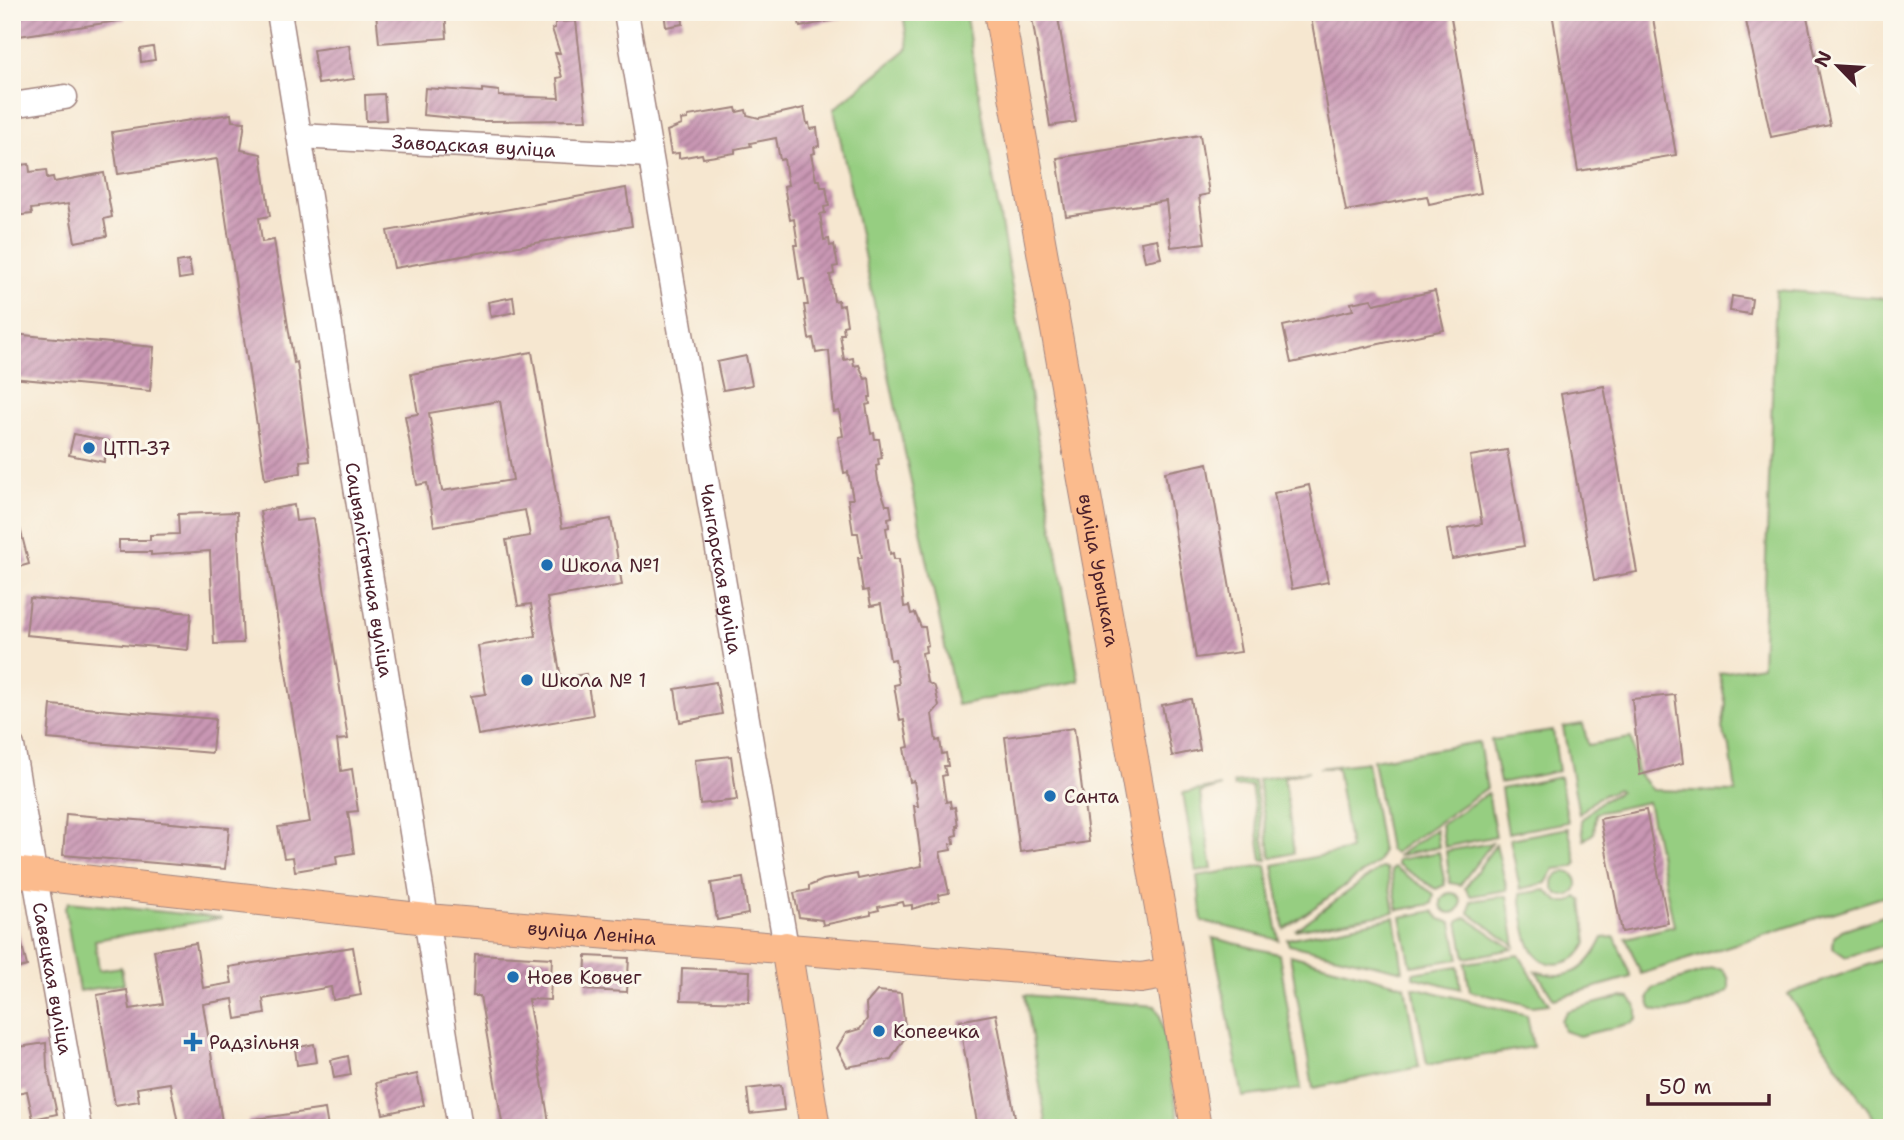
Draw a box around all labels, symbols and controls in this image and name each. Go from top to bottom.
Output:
north arrow [1802,32,1872,102]
text: N [1809,47,1838,71]
street label: Заводская вуліца [391,129,556,163]
place label: ЦТП-37 [103,436,171,461]
marker: ЦТП-37 [81,440,97,456]
street label: Сацыялістычная вуліца [339,460,399,679]
street label: Чангарская вуліца [694,482,748,656]
street label: вуліца Урыцкага [1073,492,1125,649]
place label: Школа №1 [561,553,660,578]
marker: Школа №1 [539,557,555,573]
place label: Школа № 1 [541,668,646,693]
marker: Школа № 1 [519,672,535,688]
place label: Санта [1064,784,1119,809]
marker: Санта [1042,788,1058,804]
street label: Савецкая вуліца [27,900,78,1057]
street label: вуліца Леніна [526,915,657,951]
place label: Ноев Ковчег [527,965,642,990]
marker: Ноев Ковчег [505,969,521,985]
place label: Копеечка [893,1019,980,1044]
marker: Копеечка [871,1023,887,1039]
place label: Радзільня [209,1030,300,1055]
marker: Радзільня [183,1032,203,1052]
scale bar [1648,1063,1769,1107]
text: 50 m [1659,1073,1712,1101]

